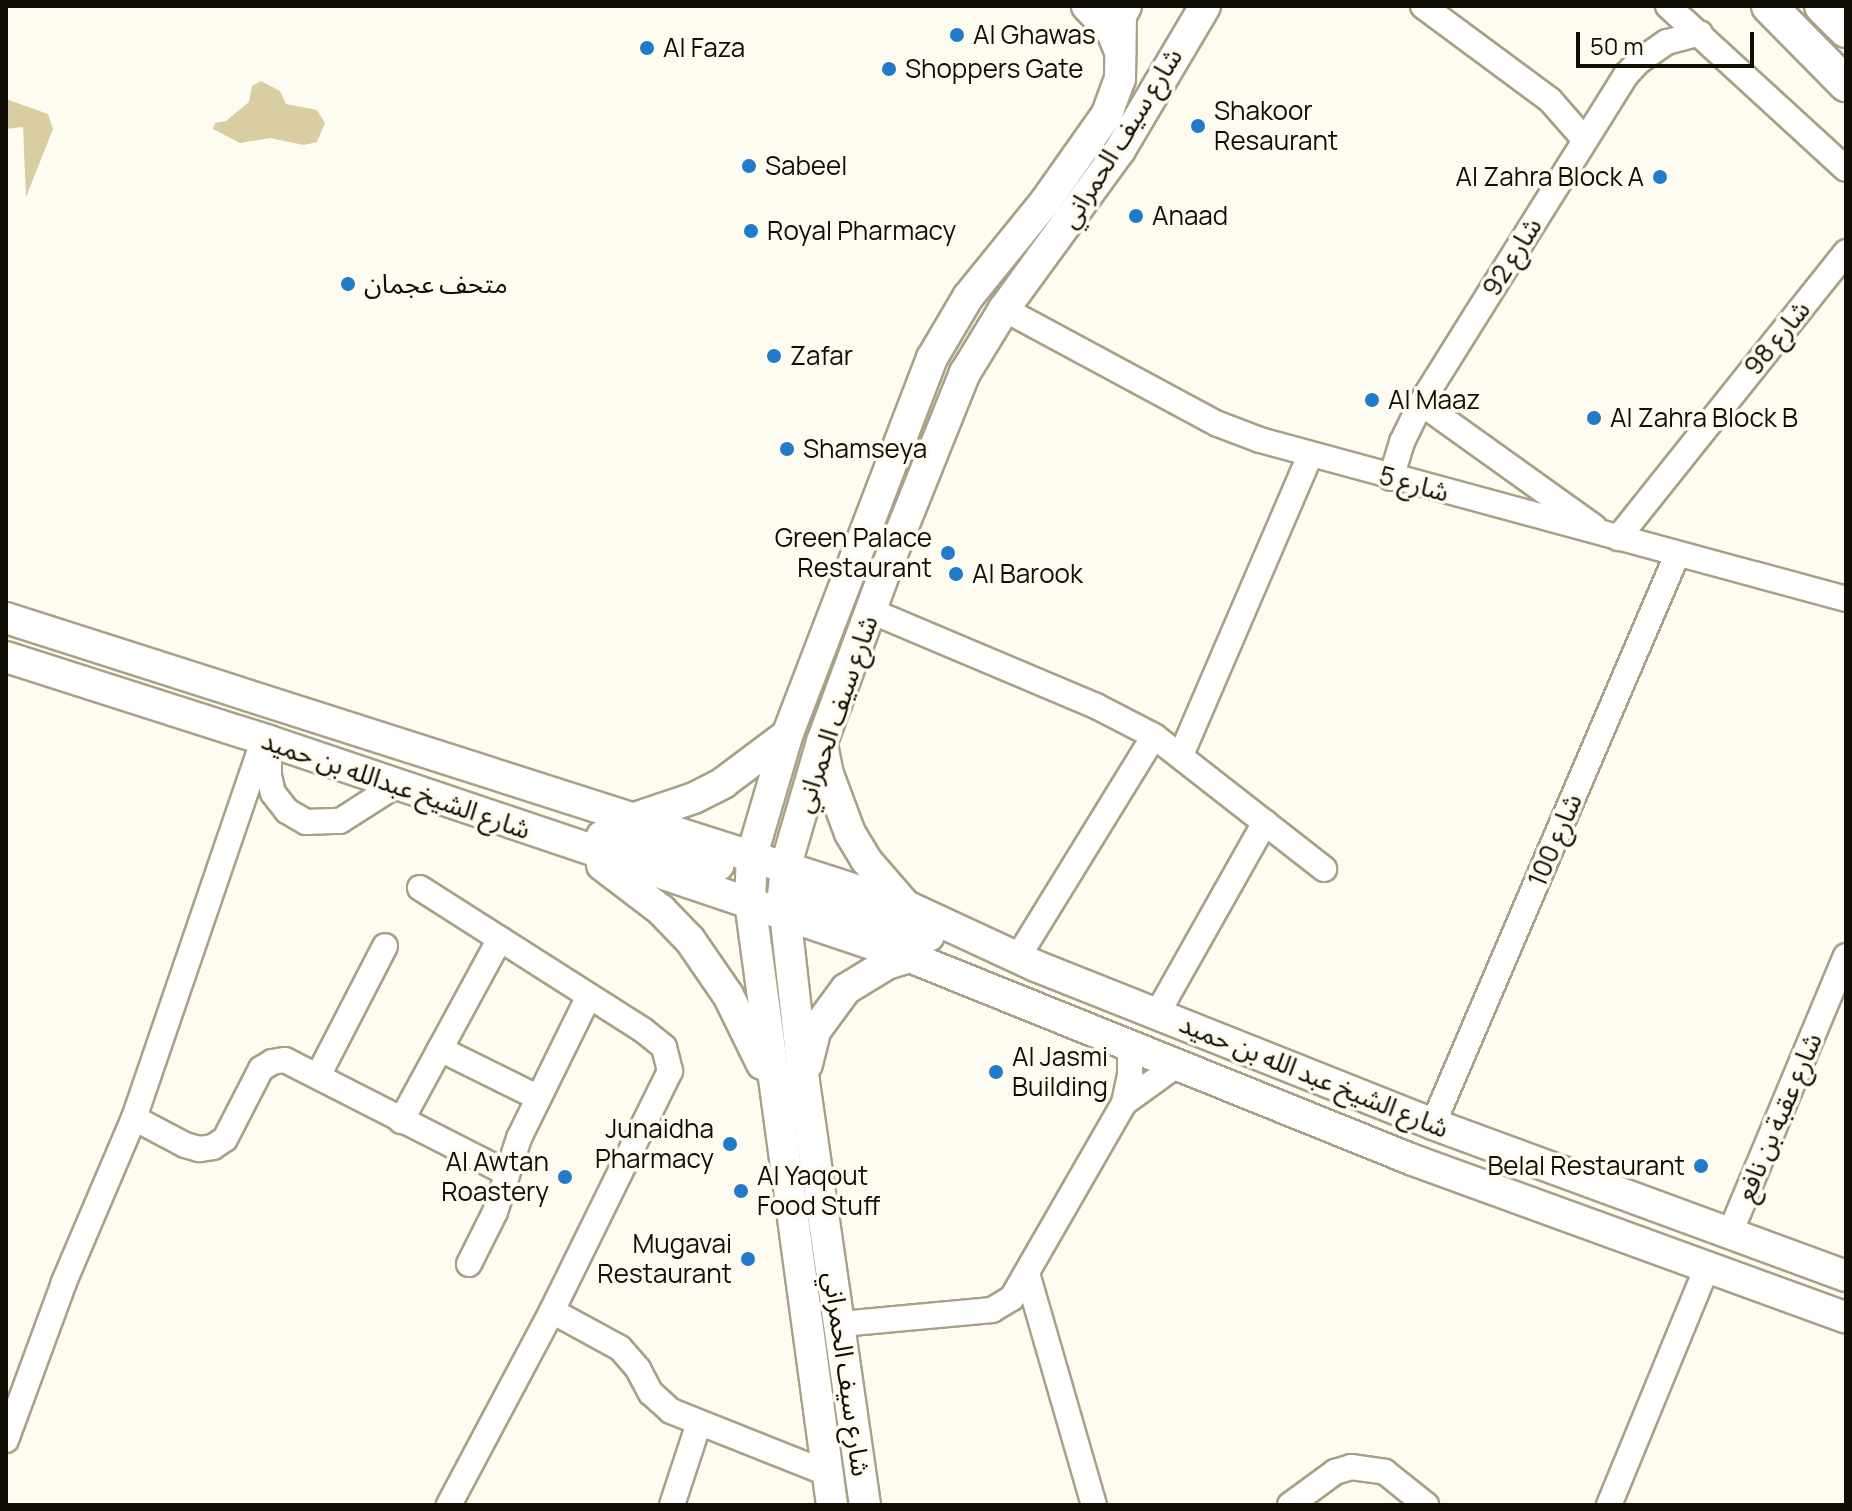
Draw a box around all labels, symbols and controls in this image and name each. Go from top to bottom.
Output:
scale bar [1580,16,1758,66]
place label: Al Ghawas [973,19,1096,51]
marker: Al Ghawas [948,26,966,44]
text: 50 m [1590,29,1644,62]
place label: Al Faza [663,32,745,64]
marker: Al Faza [638,39,656,57]
street label: شارع سيف الحمراني [1053,42,1189,234]
place label: Shoppers Gate [905,53,1083,85]
marker: Shoppers Gate [880,60,898,78]
place label: Shakoor Resaurant [1214,95,1338,156]
marker: Shakoor Resaurant [1189,117,1207,135]
place label: Sabeel [765,150,847,182]
marker: Sabeel [740,157,758,175]
place label: Al Zahra Block A [1456,161,1644,193]
marker: Al Zahra Block A [1651,168,1669,186]
place label: Anaad [1152,200,1228,232]
marker: Anaad [1127,207,1145,225]
street label: شارع 92 [1476,212,1548,302]
place label: Royal Pharmacy [767,215,956,247]
marker: Royal Pharmacy [742,222,760,240]
place label: متحف عجمان [364,268,508,300]
marker: متحف عجمان [339,275,357,293]
street label: شارع 98 [1737,294,1817,382]
place label: Zafar [790,340,853,372]
marker: Zafar [765,347,783,365]
place label: Al Maaz [1388,384,1480,416]
marker: Al Maaz [1363,391,1381,409]
place label: Al Zahra Block B [1610,402,1798,434]
marker: Al Zahra Block B [1585,409,1603,427]
place label: Shamseya [803,433,927,465]
marker: Shamseya [778,440,796,458]
street label: شارع 5 [1376,460,1452,508]
place label: Green Palace Restaurant [775,522,932,584]
marker: Green Palace Restaurant [939,544,957,562]
place label: Al Barook [972,558,1083,590]
marker: Al Barook [947,565,965,583]
street label: شارع سيف الحمراني [788,611,884,817]
street label: شارع الشيخ عبدالله بن حميد [258,724,534,846]
street label: شارع 100 [1522,789,1588,891]
street label: شارع الشيخ عبد الله بن حميد [1175,1008,1453,1144]
street label: شارع عقبة بن نافع [1730,1028,1828,1206]
place label: Al Jasmi Building [1012,1041,1108,1102]
marker: Al Jasmi Building [987,1063,1005,1081]
place label: Junaidha Pharmacy [595,1113,714,1174]
marker: Junaidha Pharmacy [721,1135,739,1153]
place label: Al Awtan Roastery [441,1146,549,1208]
place label: Belal Restaurant [1487,1150,1685,1182]
marker: Belal Restaurant [1692,1157,1710,1175]
place label: Al Yaqout Food Stuff [757,1160,880,1222]
marker: Al Awtan Roastery [556,1168,574,1186]
marker: Al Yaqout Food Stuff [732,1182,750,1200]
place label: Mugavai Restaurant [597,1228,732,1290]
marker: Mugavai Restaurant [739,1250,757,1268]
street label: شارع سيف الحمراني [817,1270,877,1478]

